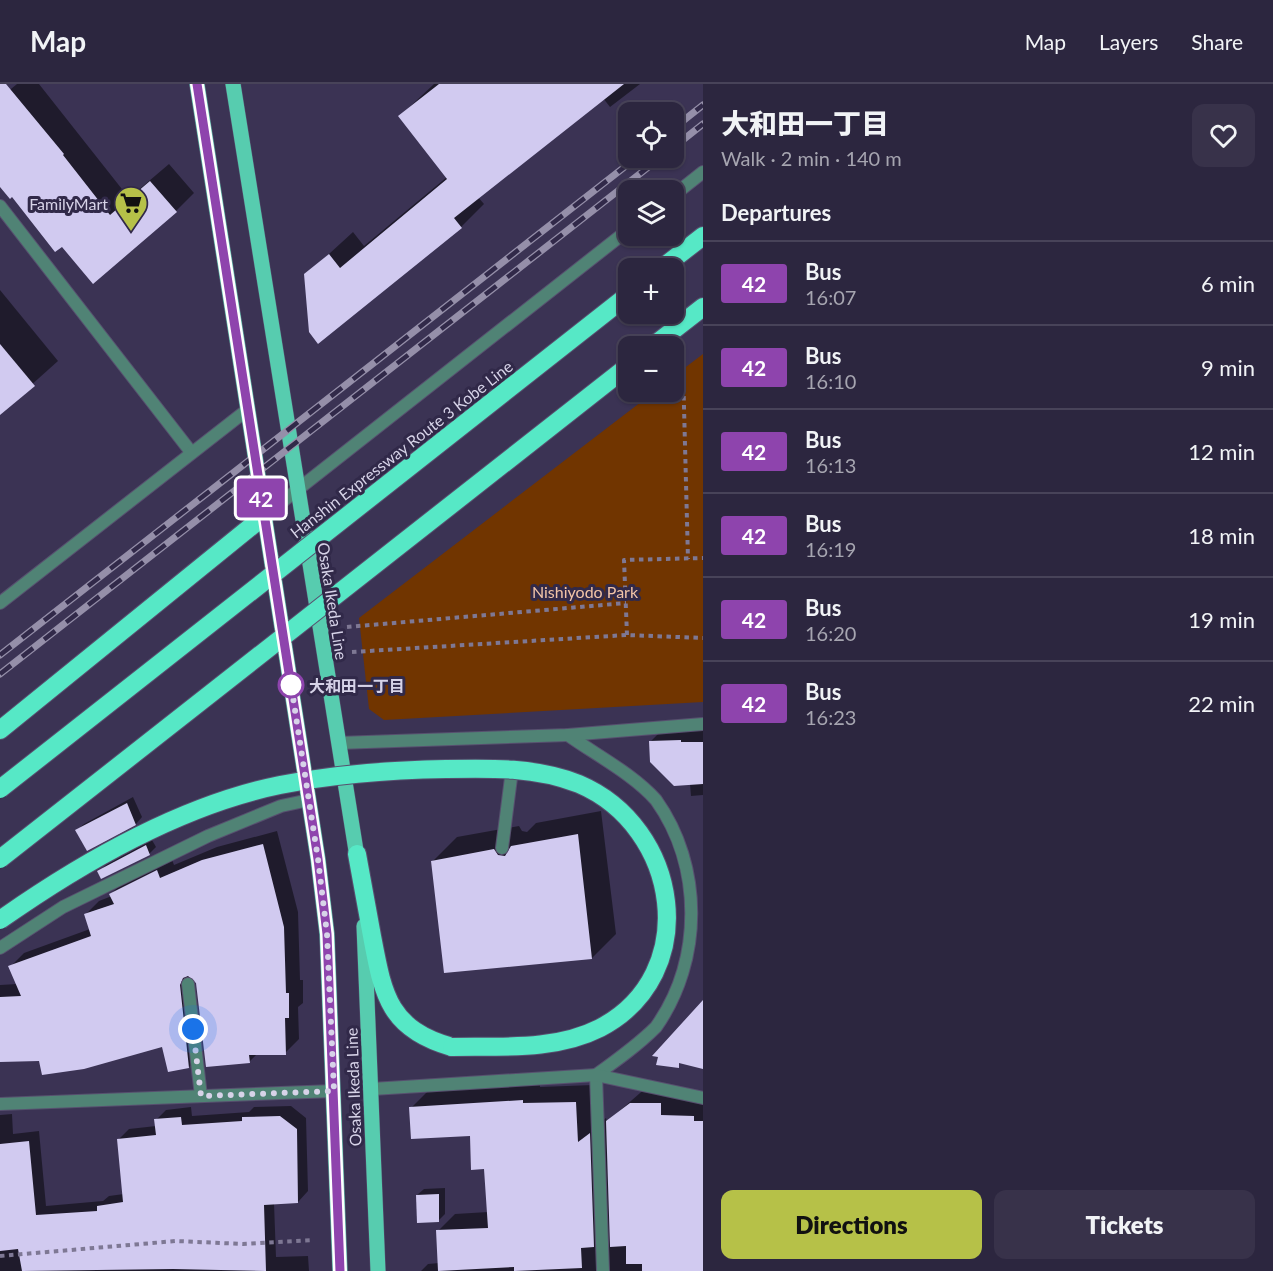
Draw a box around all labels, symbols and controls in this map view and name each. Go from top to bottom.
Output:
text: Map [30,24,86,58]
text: Map [1025,29,1066,54]
text: Layers [1099,29,1158,54]
text: Share [1191,29,1243,54]
map controls [618,102,684,402]
button: locate [618,102,684,168]
button: heart [1192,104,1255,167]
text: 大和田一丁目 [721,106,889,140]
text: Walk · 2 min · 140 m [721,146,902,170]
button: layers [618,180,684,246]
supermarket icon: FamilyMart [113,185,149,232]
place label: FamilyMart [29,194,108,213]
text: Departures [721,199,831,226]
button: + [618,258,684,324]
text: Bus [805,258,841,285]
text: 6 min [1201,270,1255,297]
text: 42 [742,271,766,296]
text: 16:07 [805,285,856,309]
button: − [618,336,684,402]
text: Bus [805,342,841,369]
text: 9 min [1201,354,1255,381]
text: 42 [742,355,766,380]
street label: Hanshin Expressway Route 3 Kobe Line [286,356,516,542]
text: 16:10 [805,369,856,393]
text: Bus [805,426,841,453]
text: 12 min [1188,438,1255,465]
text: 42 [742,439,766,464]
text: 16:13 [805,453,856,477]
line badge: 42 [234,478,288,518]
text: 42 [249,486,273,511]
text: Bus [805,510,841,537]
text: 18 min [1188,522,1255,549]
text: 42 [742,523,766,548]
text: 16:19 [805,537,856,561]
street label: Osaka Ikeda Line [314,541,352,661]
park label: Nishiyodo Park [532,582,639,601]
text: Bus [805,594,841,621]
text: 19 min [1188,606,1255,633]
text: 42 [742,607,766,632]
text: 16:20 [805,621,856,645]
marker: 大和田一丁目 [278,672,304,698]
place label: 大和田一丁目 [309,676,405,695]
text: Bus [805,678,841,705]
text: 22 min [1188,690,1255,717]
text: 42 [742,691,766,716]
text: 16:23 [805,705,856,729]
your location [178,1014,208,1044]
street label: Osaka Ikeda Line [341,1027,365,1147]
button: Directions [721,1190,982,1259]
button: Tickets [994,1190,1255,1259]

